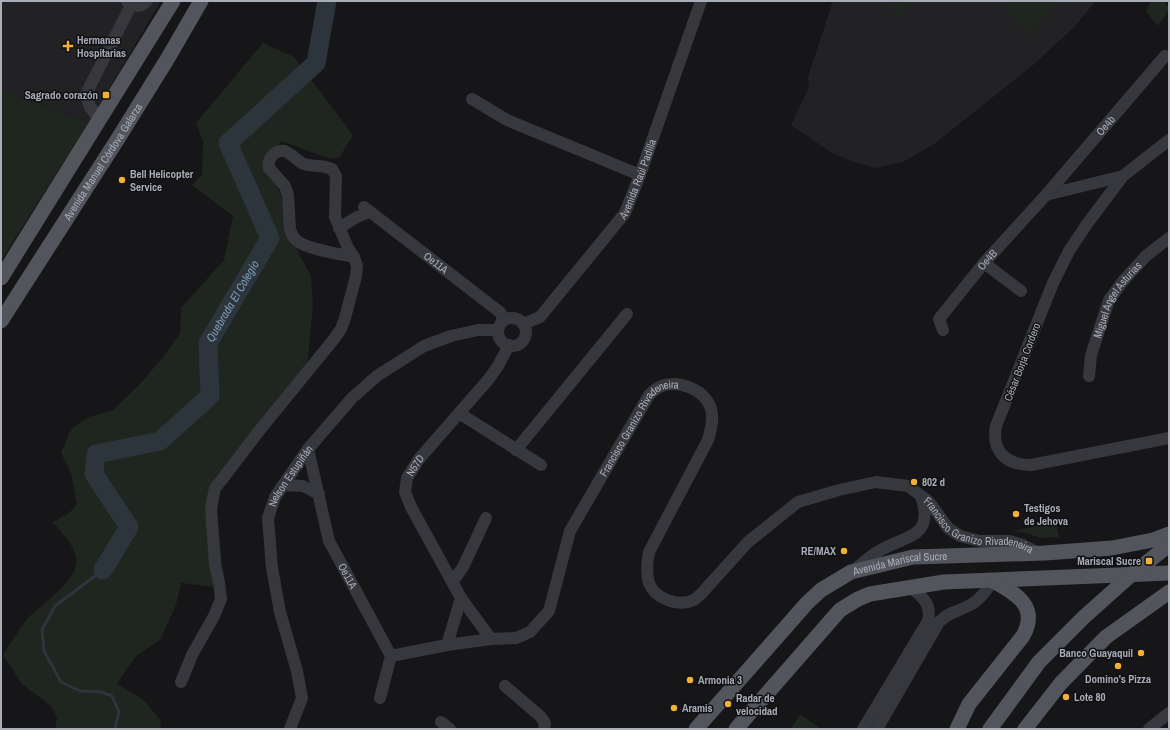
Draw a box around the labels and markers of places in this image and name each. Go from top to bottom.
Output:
place label: Hermanas Hospitarias [77,33,126,60]
marker: Hermanas Hospitarias [62,40,74,52]
place label: Sagrado corazón [25,88,98,102]
marker: Sagrado corazón [101,90,111,100]
place label: Bell Helicopter Service [130,167,194,194]
marker: Bell Helicopter Service [117,175,127,185]
place label: 802 d [922,475,945,489]
marker: 802 d [909,477,919,487]
place label: Testigos de Jehova [1024,501,1068,528]
marker: Testigos de Jehova [1011,509,1021,519]
place label: RE/MAX [801,544,836,558]
marker: RE/MAX [839,546,849,556]
place label: Mariscal Sucre [1077,554,1141,568]
marker: Mariscal Sucre [1144,556,1154,566]
place label: Banco Guayaquil [1059,646,1133,660]
marker: Banco Guayaquil [1136,648,1146,658]
marker: Domino's Pizza [1113,661,1123,671]
place label: Domino's Pizza [1085,672,1151,686]
place label: Armonia 3 [698,673,742,687]
marker: Armonia 3 [685,675,695,685]
place label: Lote 80 [1074,690,1106,704]
place label: Radar de velocidad [736,691,778,718]
marker: Lote 80 [1061,692,1071,702]
marker: Radar de velocidad [723,699,733,709]
place label: Aramis [682,701,713,715]
marker: Aramis [669,703,679,713]

